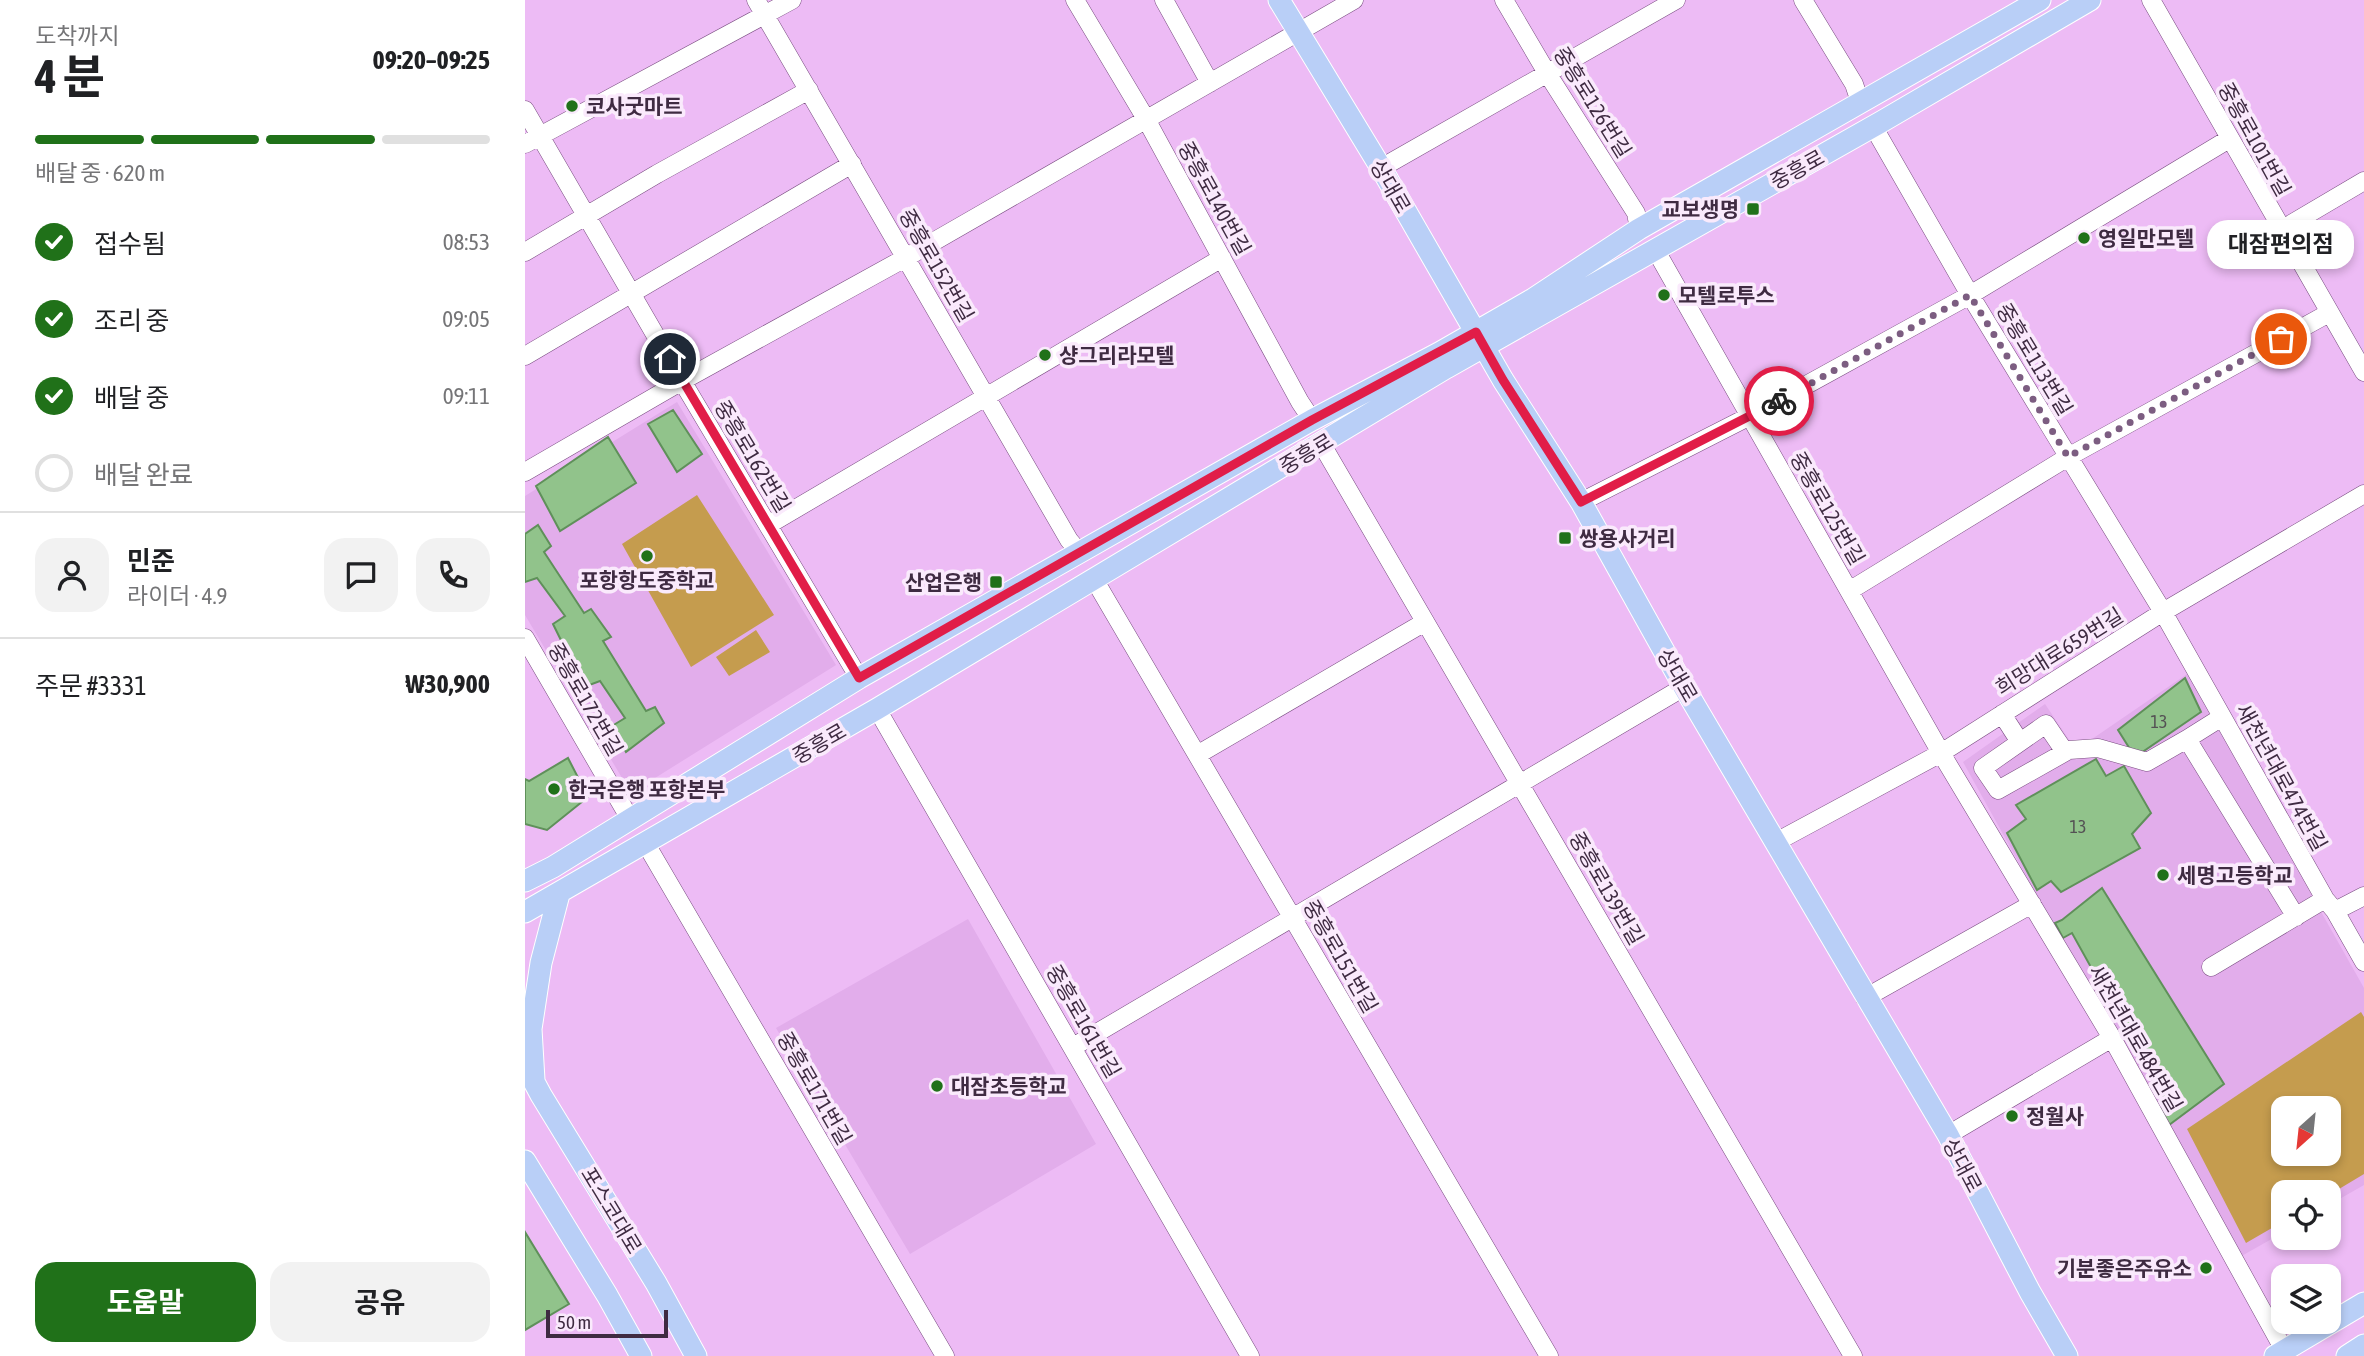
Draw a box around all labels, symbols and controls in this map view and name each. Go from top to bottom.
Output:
text: 도착까지 [35,23,120,49]
street label: 중흥로126번길 [1549,42,1637,162]
text: 09:20–09:25 [373,45,490,75]
text: 4 분 [35,50,105,103]
street label: 중흥로101번길 [2214,78,2296,200]
place label: 코사굿마트 [586,94,683,118]
marker: 코사굿마트 [564,98,580,114]
street label: 중흥로140번길 [1174,137,1256,259]
street label: 중흥로 [1766,144,1828,194]
street label: 상대로 [1366,155,1416,217]
text: 배달 중 · 620 m [35,160,165,186]
place label: 교보생명 [1662,197,1739,221]
marker: 교보생명 [1745,201,1761,217]
street label: 중흥로152번길 [895,204,979,326]
callout: 대잠편의점 [2207,220,2355,269]
icon: check [35,223,73,261]
place label: 영일만모텔 [2098,226,2195,250]
text: 접수됨 [94,229,166,259]
text: 08:53 [443,229,490,255]
marker: 영일만모텔 [2076,230,2092,246]
text: 대잠편의점 [2228,231,2333,257]
place label: 모텔로투스 [1678,283,1775,307]
marker: 모텔로투스 [1656,287,1672,303]
street label: 중흥로113번길 [1992,299,2078,419]
icon: check [35,300,73,338]
text: 조리 중 [94,306,169,336]
text: 09:05 [442,306,490,332]
pin [2251,309,2311,369]
icon: bag [2262,320,2300,358]
pin [640,329,700,389]
icon: home [651,340,689,378]
place label: 샹그리라모텔 [1059,343,1175,367]
marker: 샹그리라모텔 [1037,347,1053,363]
courier [1744,366,1814,436]
icon: check [35,377,73,415]
icon: bike [1760,382,1798,420]
text: 배달 중 [94,383,169,413]
text: 09:11 [443,383,490,409]
street label: 중흥로162번길 [710,396,796,516]
street label: 중흥로 [1275,428,1337,478]
street label: 중흥로125번길 [1786,447,1870,569]
text: 배달 완료 [94,460,193,490]
place label: 쌍용사거리 [1579,526,1676,550]
marker: 쌍용사거리 [1557,530,1573,546]
button: person [35,538,109,612]
button: chat [324,538,398,612]
button: phone [416,538,490,612]
text: 민준 [127,546,175,576]
marker: 포항항도중학교 [639,548,655,564]
place label: 포항항도중학교 [579,568,715,592]
place label: 산업은행 [905,570,982,594]
marker: 산업은행 [988,574,1004,590]
text: 라이더 · 4.9 [127,583,227,609]
street label: 희망대로659번길 [1991,602,2127,700]
street label: 중흥로172번길 [544,638,628,760]
street label: 상대로 [1653,644,1703,706]
text: ₩30,900 [405,669,490,699]
text: 주문 #3331 [35,671,147,701]
street label: 새천년대로474번길 [2232,699,2332,855]
house number: 13 [2151,711,2167,732]
street label: 중흥로 [788,718,850,768]
place label: 한국은행 포항본부 [568,777,725,801]
marker: 한국은행 포항본부 [546,781,562,797]
house number: 13 [2070,816,2086,837]
street label: 중흥로139번길 [1565,827,1649,949]
place label: 세명고등학교 [2177,863,2293,887]
marker: 세명고등학교 [2155,867,2171,883]
street label: 중흥로151번길 [1299,895,1383,1017]
street label: 중흥로161번길 [1042,960,1126,1082]
street label: 새천년대로484번길 [2084,961,2188,1115]
street label: 중흥로171번길 [773,1027,857,1149]
place label: 대잠초등학교 [951,1074,1067,1098]
marker: 대잠초등학교 [929,1078,945,1094]
north arrow [2271,1096,2341,1166]
map controls [2271,1096,2341,1334]
place label: 정월사 [2026,1104,2084,1128]
marker: 정월사 [2004,1108,2020,1124]
street label: 상대로 [1939,1134,1987,1196]
street label: 포스코대로 [577,1162,647,1258]
button: locate [2271,1180,2341,1250]
place label: 기분좋은주유소 [2057,1256,2192,1280]
marker: 기분좋은주유소 [2198,1260,2214,1276]
button: 도움말 [35,1262,256,1342]
button: 공유 [270,1262,490,1342]
button: layers [2271,1264,2341,1334]
scale bar [546,1307,669,1339]
text: 50 m [557,1311,591,1333]

